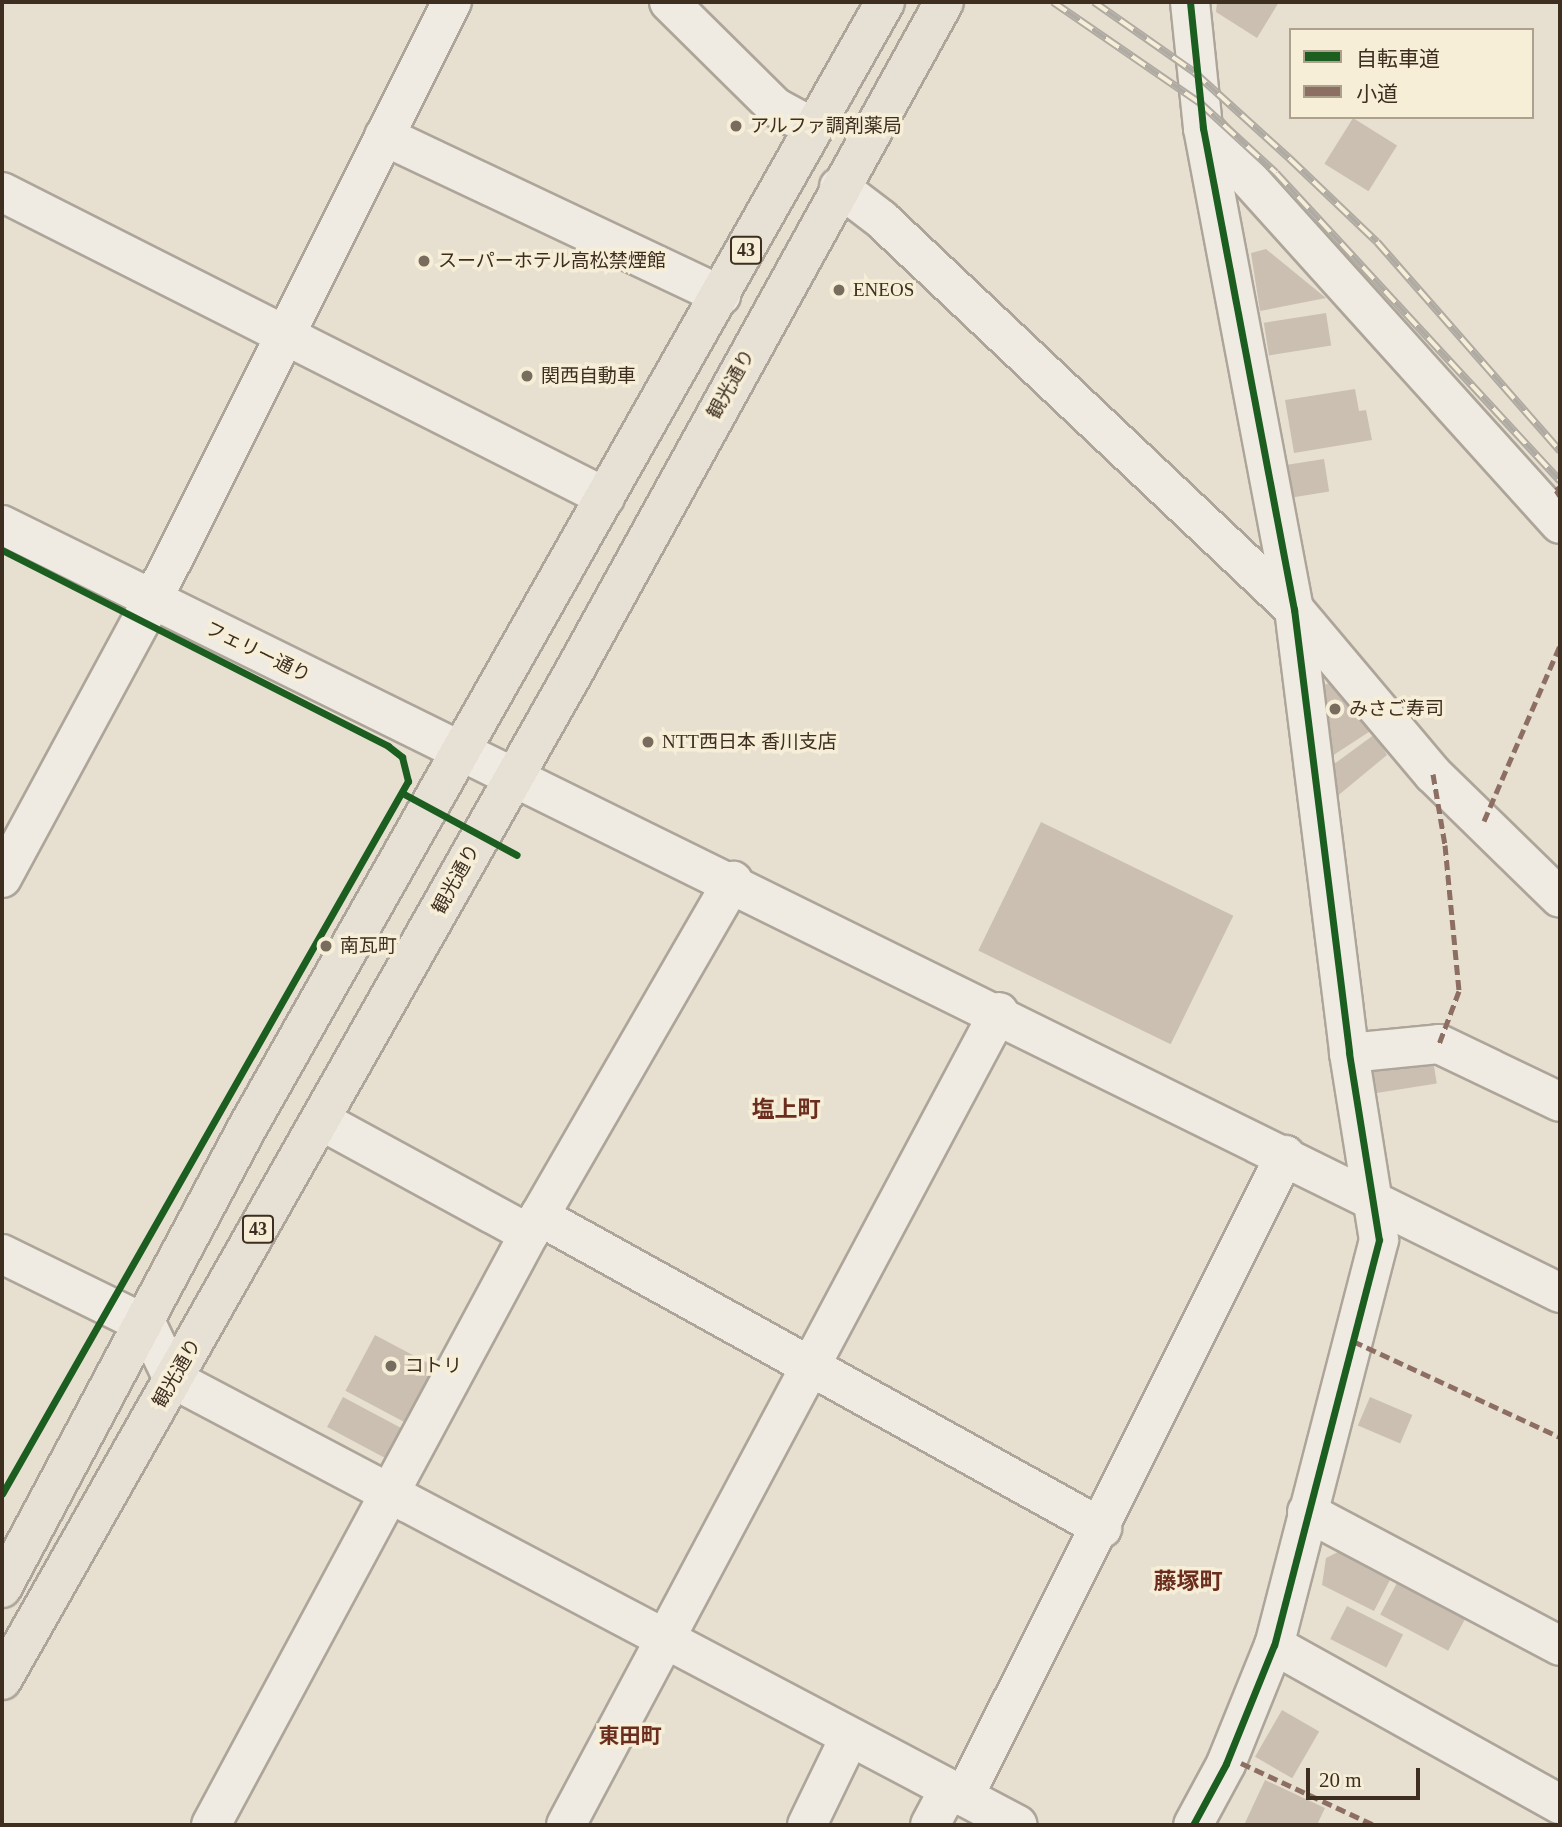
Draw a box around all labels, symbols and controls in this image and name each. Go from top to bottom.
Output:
legend [1289,28,1534,119]
text: 自転車道 [1356,47,1440,71]
text: 小道 [1356,82,1398,106]
place label: アルファ調剤薬局 [750,115,902,137]
marker: アルファ調剤薬局 [728,118,744,134]
road number: 43 [728,236,764,264]
place label: スーパーホテル高松禁煙館 [438,250,666,272]
marker: スーパーホテル高松禁煙館 [416,253,432,269]
place label: ENEOS [853,279,914,301]
marker: ENEOS [831,282,847,298]
street label: 観光通り [703,345,759,423]
place label: 関西自動車 [541,365,636,387]
marker: 関西自動車 [519,368,535,384]
street label: フェリー通り [202,617,314,687]
place label: みさご寿司 [1349,698,1444,720]
marker: みさご寿司 [1327,701,1343,717]
place label: NTT西日本 香川支店 [662,731,837,753]
marker: NTT西日本 香川支店 [640,734,656,750]
street label: 観光通り [428,840,484,918]
place label: 南瓦町 [340,935,397,957]
marker: 南瓦町 [318,938,334,954]
district label: 塩上町 [752,1096,820,1124]
road number: 43 [240,1214,276,1244]
street label: 観光通り [148,1334,206,1412]
place label: コトリ [405,1355,462,1377]
marker: コトリ [383,1358,399,1374]
district label: 藤塚町 [1154,1568,1222,1596]
district label: 東田町 [599,1723,661,1749]
scale bar [1310,1754,1424,1798]
text: 20 m [1319,1768,1362,1792]

